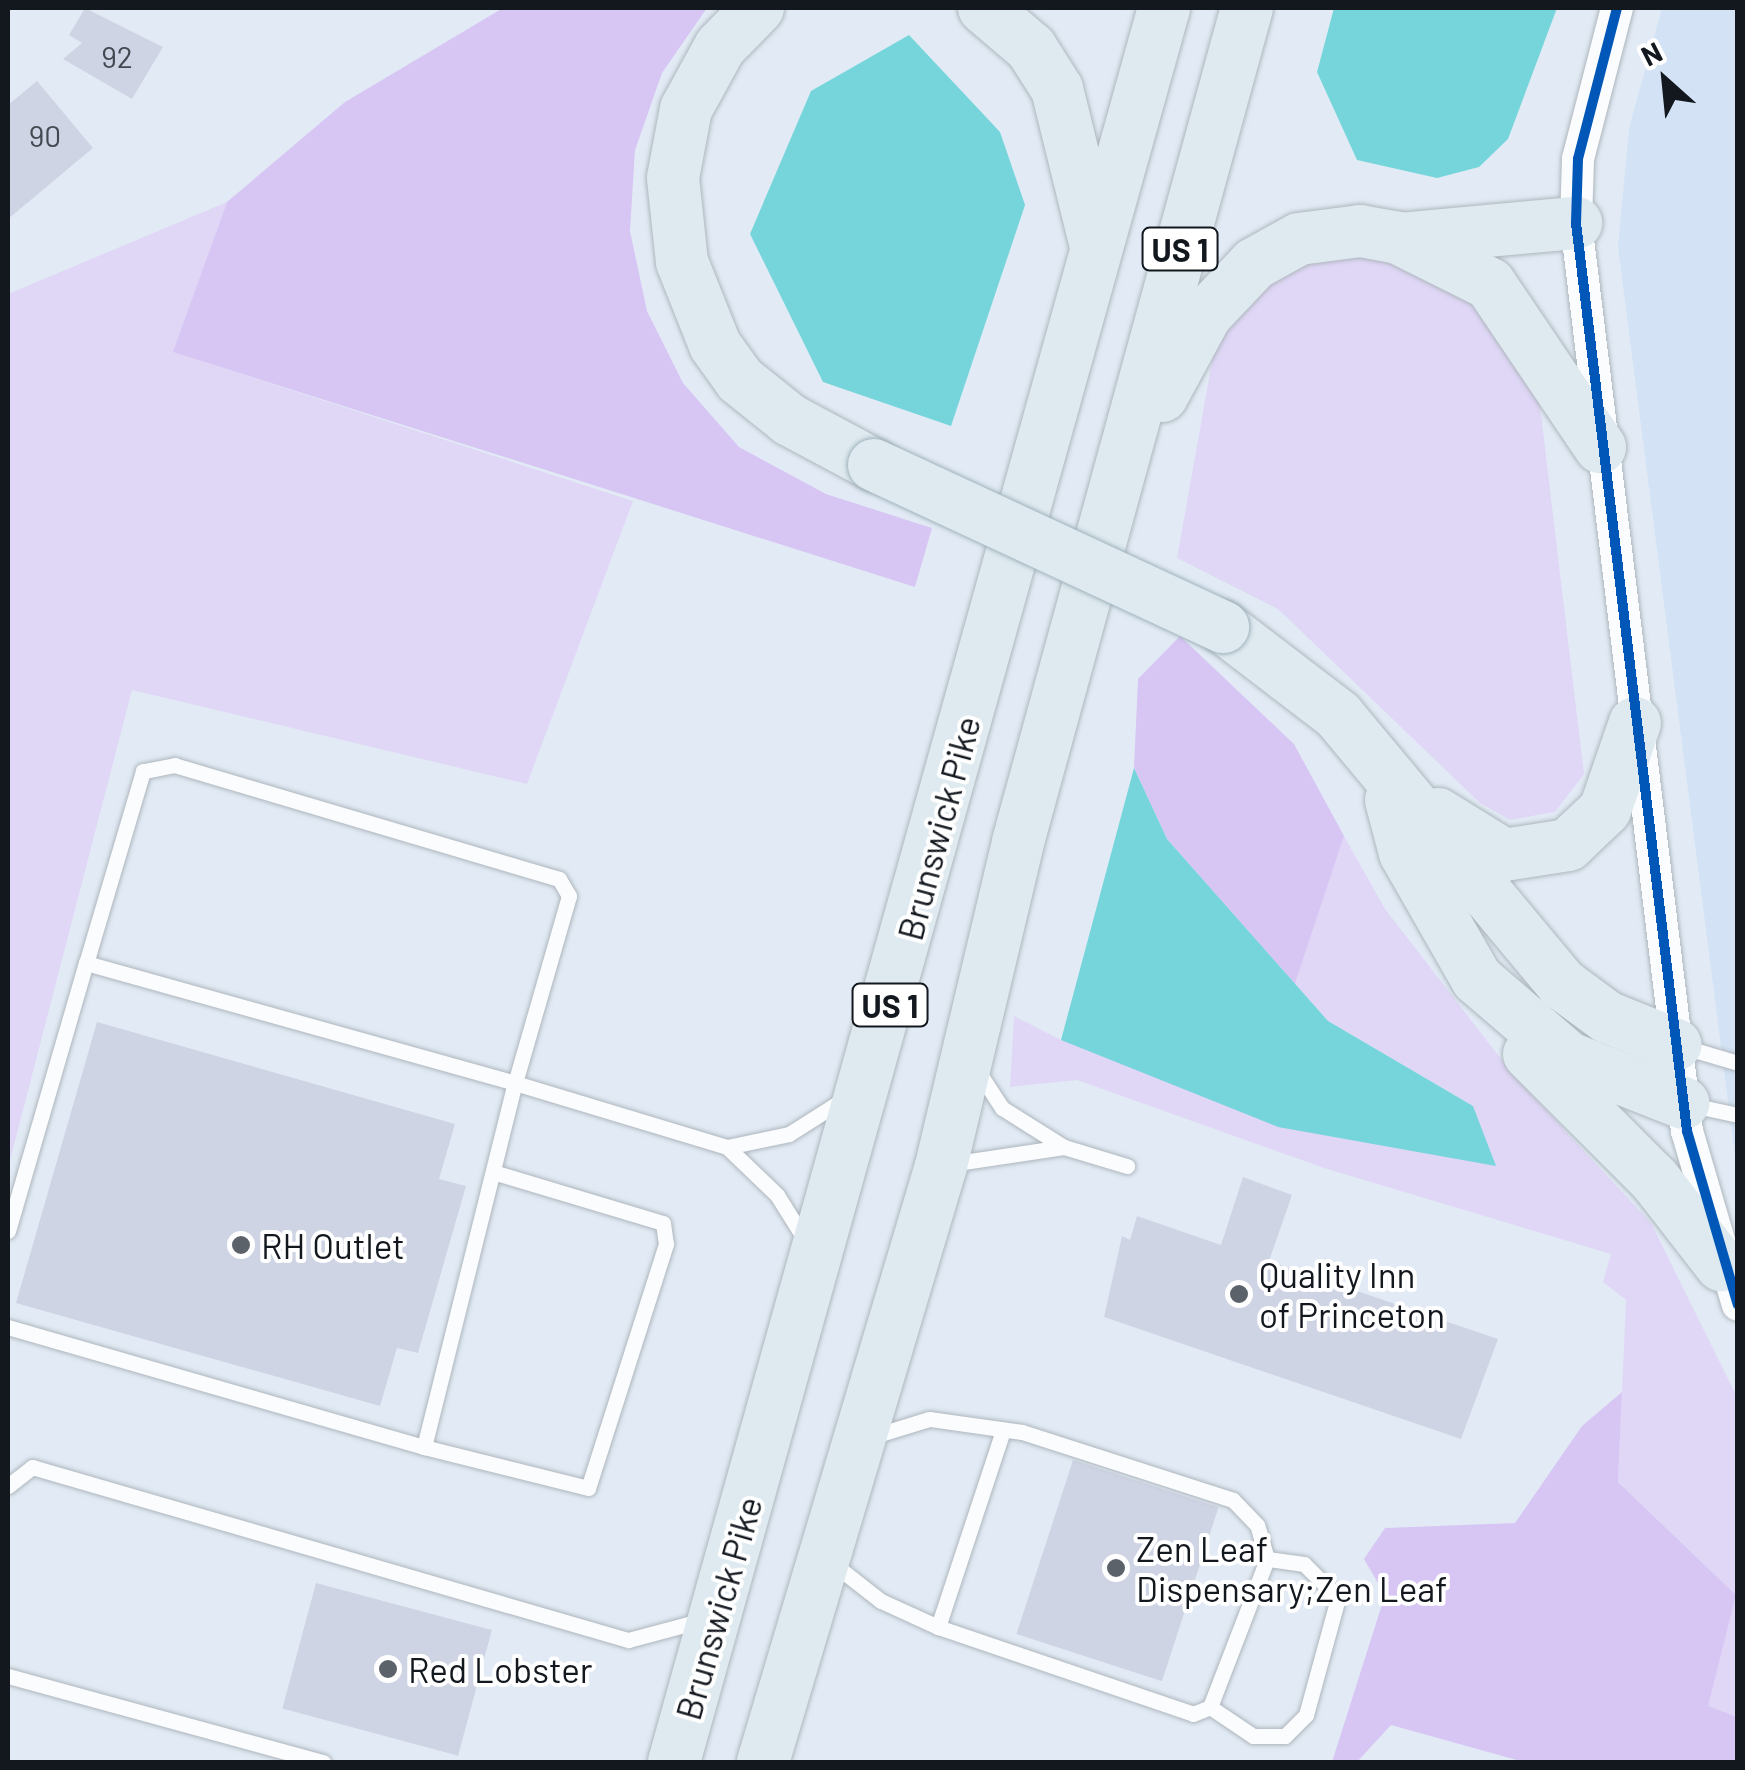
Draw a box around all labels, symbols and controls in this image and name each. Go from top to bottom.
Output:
north arrow [1615,30,1715,130]
text: N [1635,34,1667,73]
house number: 92 [101,38,133,74]
house number: 90 [29,117,61,153]
road number: US 1 [1140,222,1220,276]
street label: Brunswick Pike [888,711,988,945]
road number: US 1 [850,978,930,1032]
place label: RH Outlet [261,1224,405,1266]
marker: RH Outlet [230,1234,252,1256]
place label: Quality Inn of Princeton [1259,1253,1445,1335]
marker: Quality Inn of Princeton [1228,1283,1250,1305]
street label: Brunswick Pike [666,1492,770,1724]
place label: Zen Leaf Dispensary;Zen Leaf [1136,1527,1447,1609]
marker: Zen Leaf Dispensary;Zen Leaf [1105,1557,1127,1579]
place label: Red Lobster [408,1648,593,1690]
marker: Red Lobster [377,1658,399,1680]

